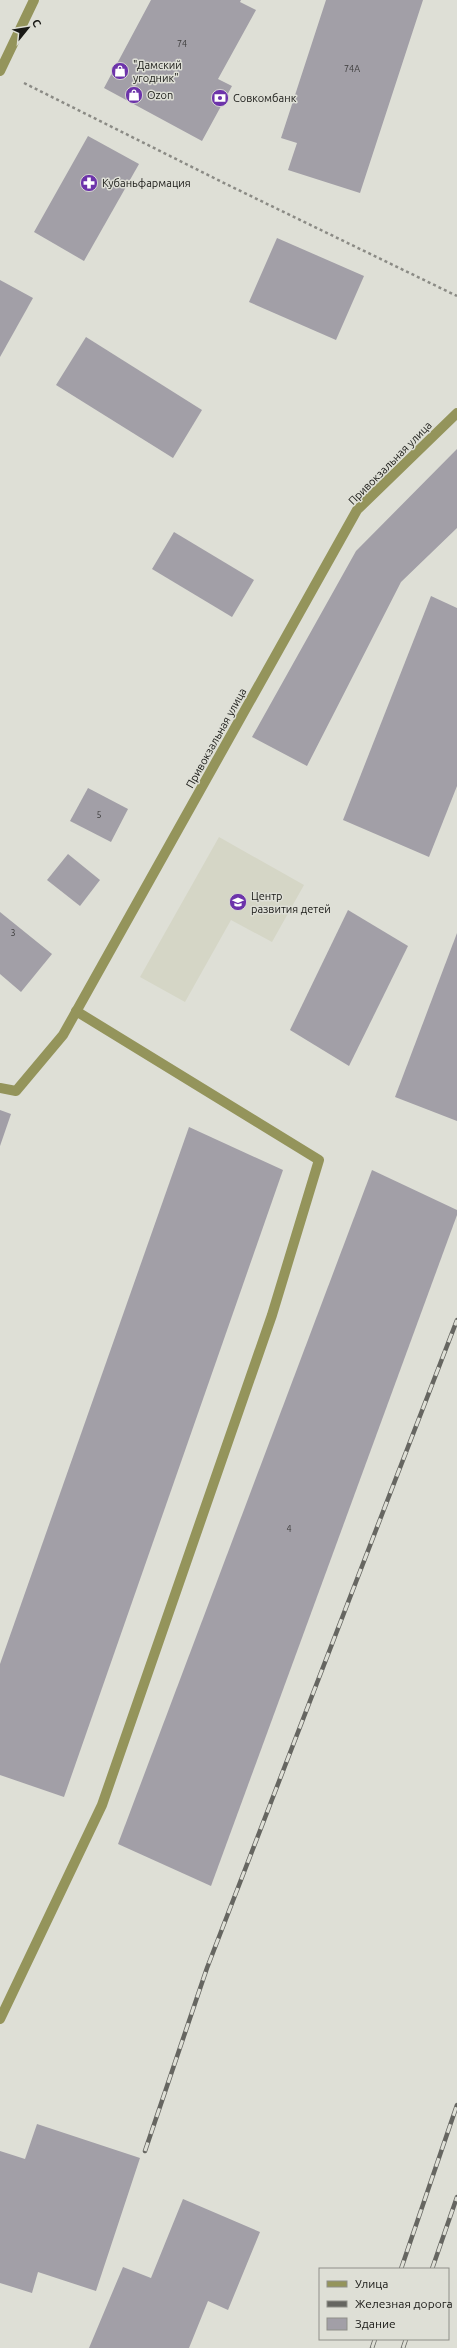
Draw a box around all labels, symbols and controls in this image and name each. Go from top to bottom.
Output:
north arrow [8,8,48,48]
text: С [30,17,44,29]
house number: 74 [177,39,187,49]
place label: "Дамский угодник" [133,59,182,84]
shop icon: "Дамский угодник" [110,61,130,81]
house number: 74А [344,64,360,74]
shop icon: Ozon [124,85,144,105]
bank icon: Совкомбанк [210,88,230,108]
place label: Ozon [147,89,173,101]
place label: Совкомбанк [233,92,297,104]
pharmacy icon: Кубаньфармация [79,173,99,193]
place label: Кубаньфармация [102,177,191,189]
street label: Привокзальная улица [346,419,434,507]
street label: Привокзальная улица [184,686,248,790]
house number: 5 [96,810,102,820]
place label: Центр развития детей [251,890,331,915]
school or university icon: Центр развития детей [228,892,248,912]
house number: 3 [10,928,16,938]
house number: 4 [286,1524,292,1534]
legend [319,2268,449,2340]
text: Улица [355,2277,388,2290]
text: Железная дорога [355,2297,453,2310]
text: Здание [355,2317,396,2330]

